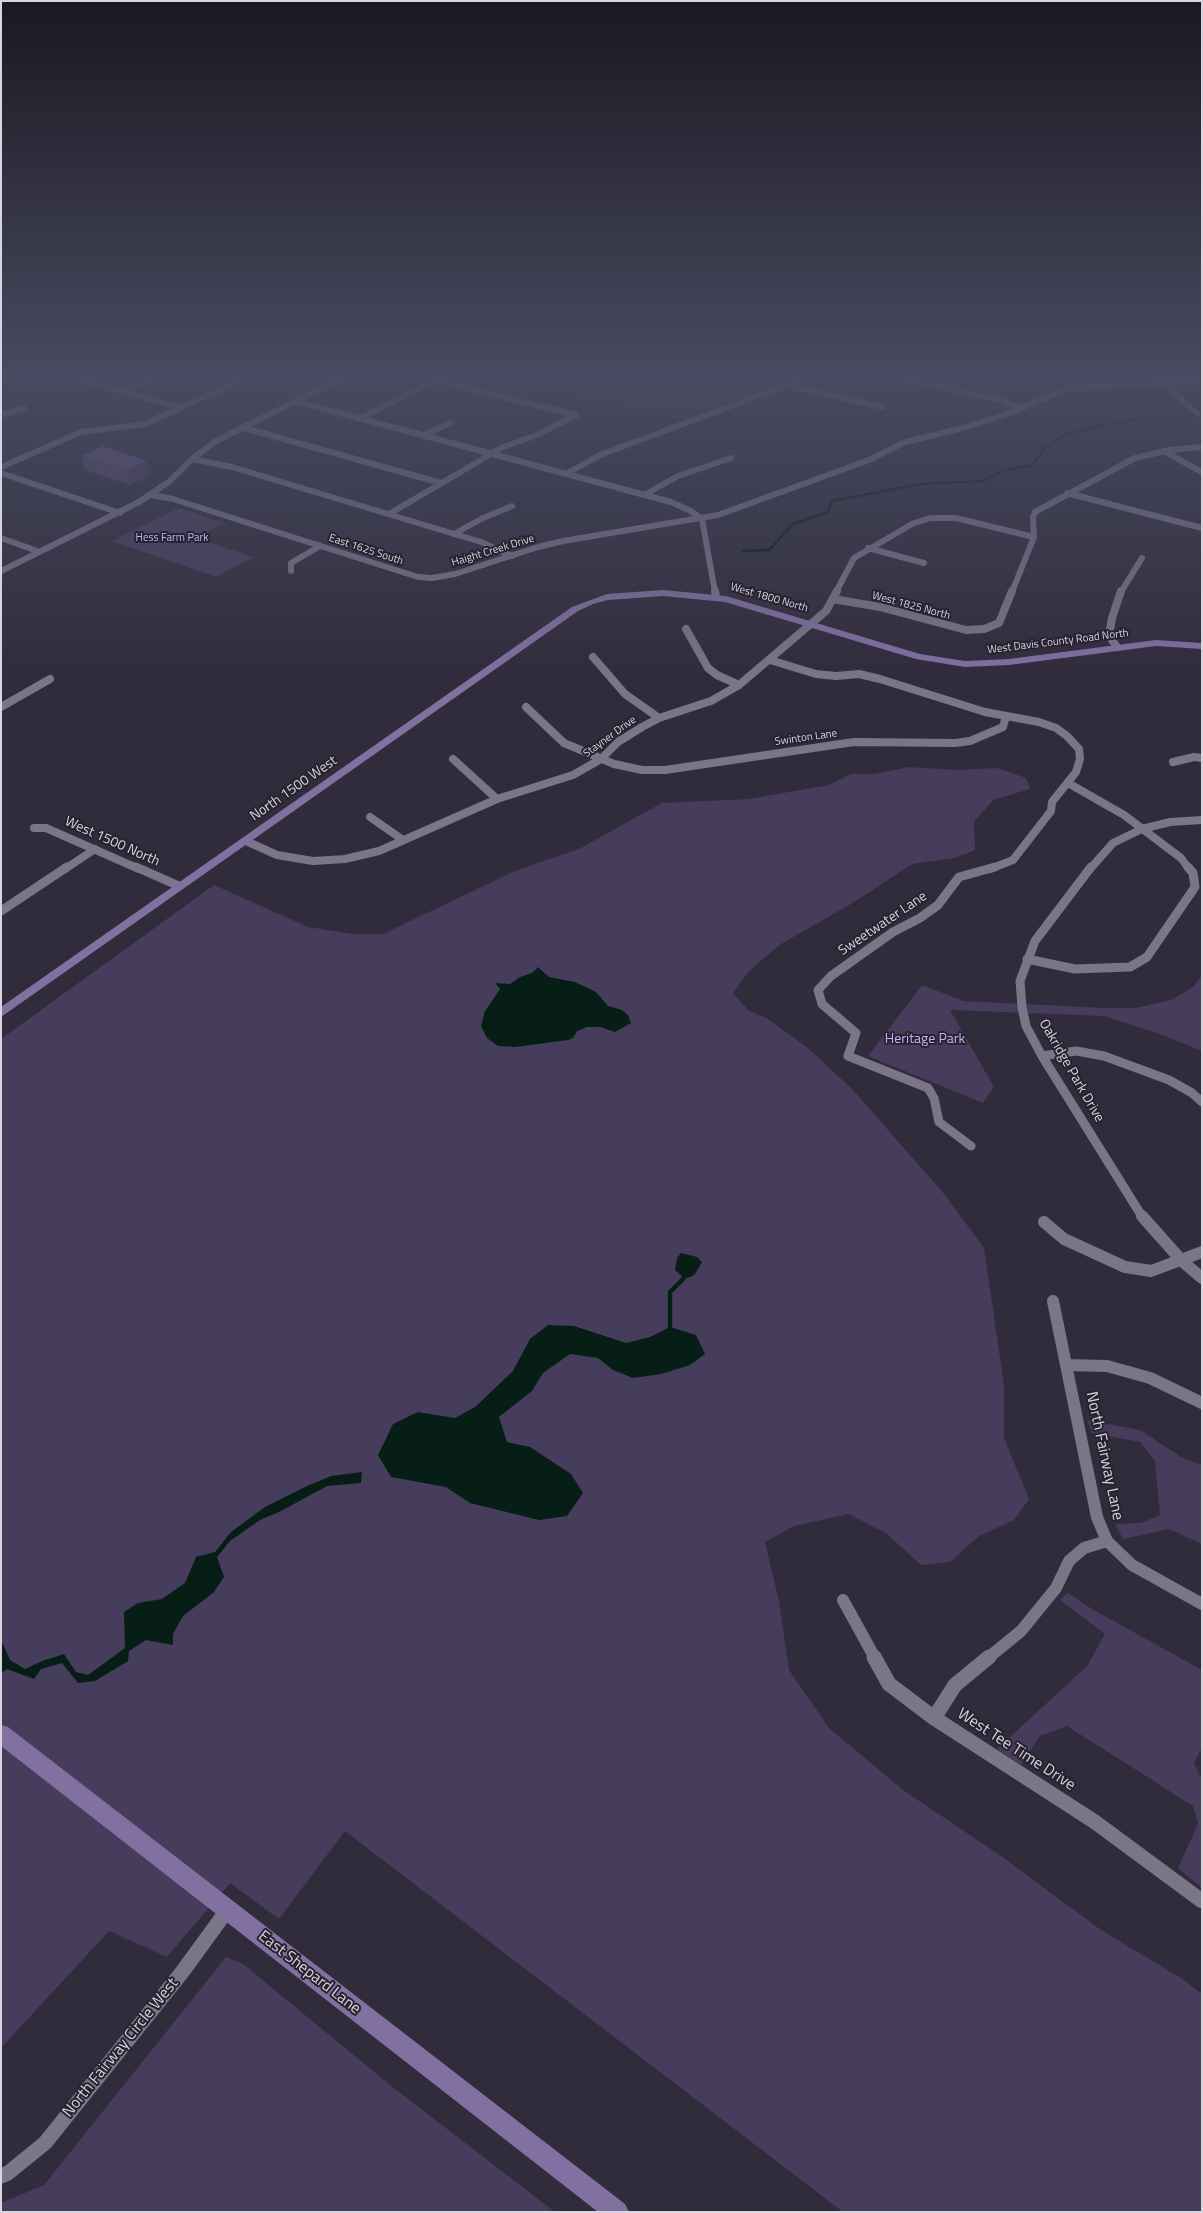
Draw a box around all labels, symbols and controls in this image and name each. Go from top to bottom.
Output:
park label: Hess Farm Park [136,531,208,545]
street label: East 1625 South [327,532,405,568]
street label: Haight Creek Drive [450,532,536,570]
street label: West 1800 North [729,581,809,615]
street label: West 1825 North [871,589,951,623]
street label: West Davis County Road North [987,627,1129,657]
street label: Stayner Drive [581,713,639,761]
street label: Swinton Lane [774,727,838,749]
street label: North 1500 West [247,753,341,825]
street label: West 1500 North [62,814,162,870]
street label: Sweetwater Lane [836,888,930,960]
street label: Oakridge Park Drive [1035,1017,1107,1125]
park label: Heritage Park [885,1032,965,1048]
street label: North Fairway Lane [1081,1390,1127,1522]
street label: West Tee Time Drive [953,1705,1079,1795]
street label: East Shepard Lane [254,1927,364,2019]
street label: North Fairway Circle West [59,1975,183,2121]

